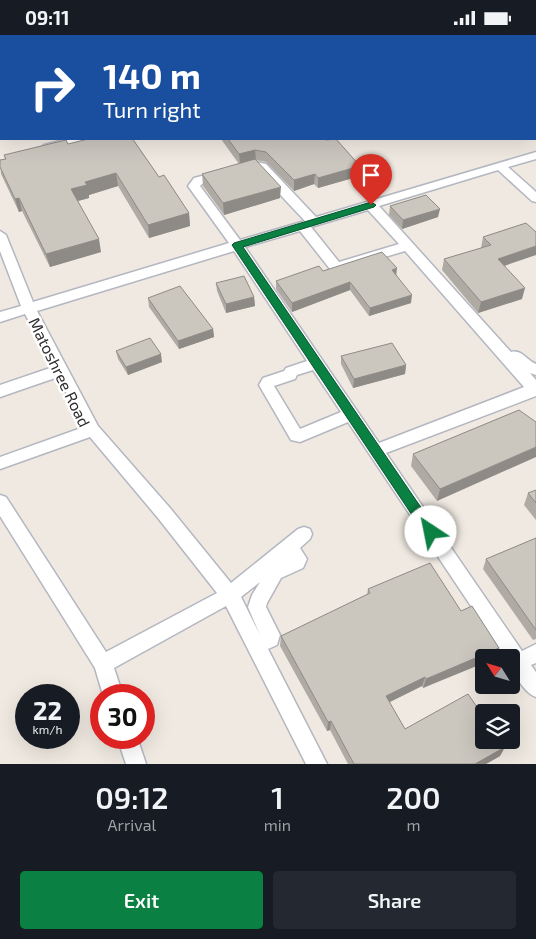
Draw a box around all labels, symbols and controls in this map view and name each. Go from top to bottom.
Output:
text: 09:11 [25,6,70,29]
text: 140 m [103,54,201,96]
icon: right [20,55,85,120]
text: Turn right [103,96,201,122]
pin [350,154,392,205]
icon: arrive [357,161,385,189]
street label: Matoshree Road [25,314,95,430]
position arrow [404,505,456,557]
north arrow [475,649,520,694]
map controls [475,649,520,749]
speed limit sign: 30 [90,684,155,749]
text: 22 [33,695,62,725]
button: layers [475,704,520,749]
text: km/h [33,722,62,736]
text: 09:12 [95,779,168,815]
text: 1 [271,779,284,815]
text: 200 [386,779,441,815]
text: Arrival [108,815,156,834]
text: min [264,815,291,834]
text: m [406,815,421,834]
button: Exit [20,871,263,929]
button: Share [273,871,516,929]

